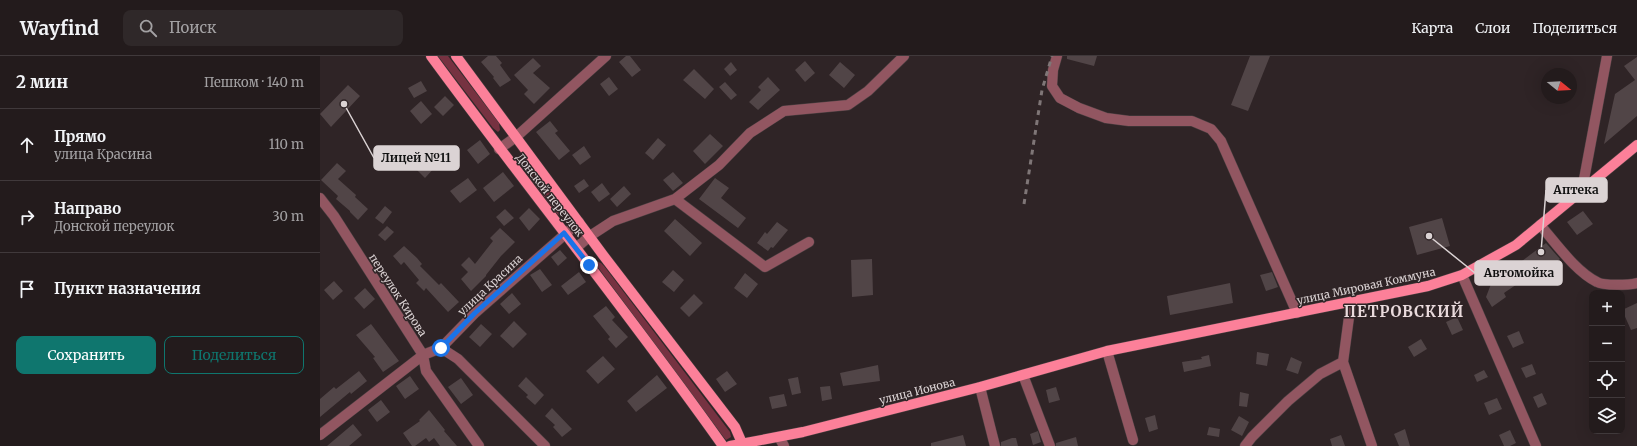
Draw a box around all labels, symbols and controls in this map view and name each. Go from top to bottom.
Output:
search box [123,10,403,46]
text: Wayfind [20,16,99,40]
icon: search [137,17,159,39]
text: Поиск [169,18,217,37]
text: Карта [1411,19,1453,37]
text: Слои [1475,19,1510,37]
text: Поделиться [1532,19,1617,37]
north arrow [1541,68,1577,104]
text: 2 мин [16,71,68,93]
text: Пешком · 140 m [204,74,304,91]
text: Прямо [54,127,106,146]
icon: ahead [16,134,38,156]
text: 110 m [269,136,304,153]
text: улица Красина [54,146,152,163]
callout: Лицей №11 [374,146,459,170]
text: Лицей №11 [381,150,451,165]
street label: Донской переулок [513,151,587,239]
callout: Аптека [1546,178,1607,202]
text: Аптека [1552,182,1599,197]
text: Направо [54,199,121,218]
icon: right [16,206,38,228]
text: 30 m [272,208,304,225]
text: Донской переулок [54,218,174,235]
street label: переулок Кирова [366,251,430,339]
street label: улица Красина [455,251,525,318]
route end [580,256,598,274]
callout: Автомойка [1475,261,1562,285]
street label: улица Мировая Коммуна [1295,264,1437,308]
text: Автомойка [1483,265,1555,280]
icon: arrive [16,278,38,300]
text: Пункт назначения [54,279,201,298]
map controls [1589,290,1625,434]
button: + [1589,290,1625,326]
district label: ПЕТРОВСКИЙ [1344,301,1464,321]
button: − [1589,326,1625,362]
button: Сохранить [16,336,156,374]
button: Поделиться [164,336,304,374]
route start [432,339,450,357]
button: locate [1589,362,1625,398]
street label: улица Ионова [878,375,956,407]
button: layers [1589,398,1625,434]

